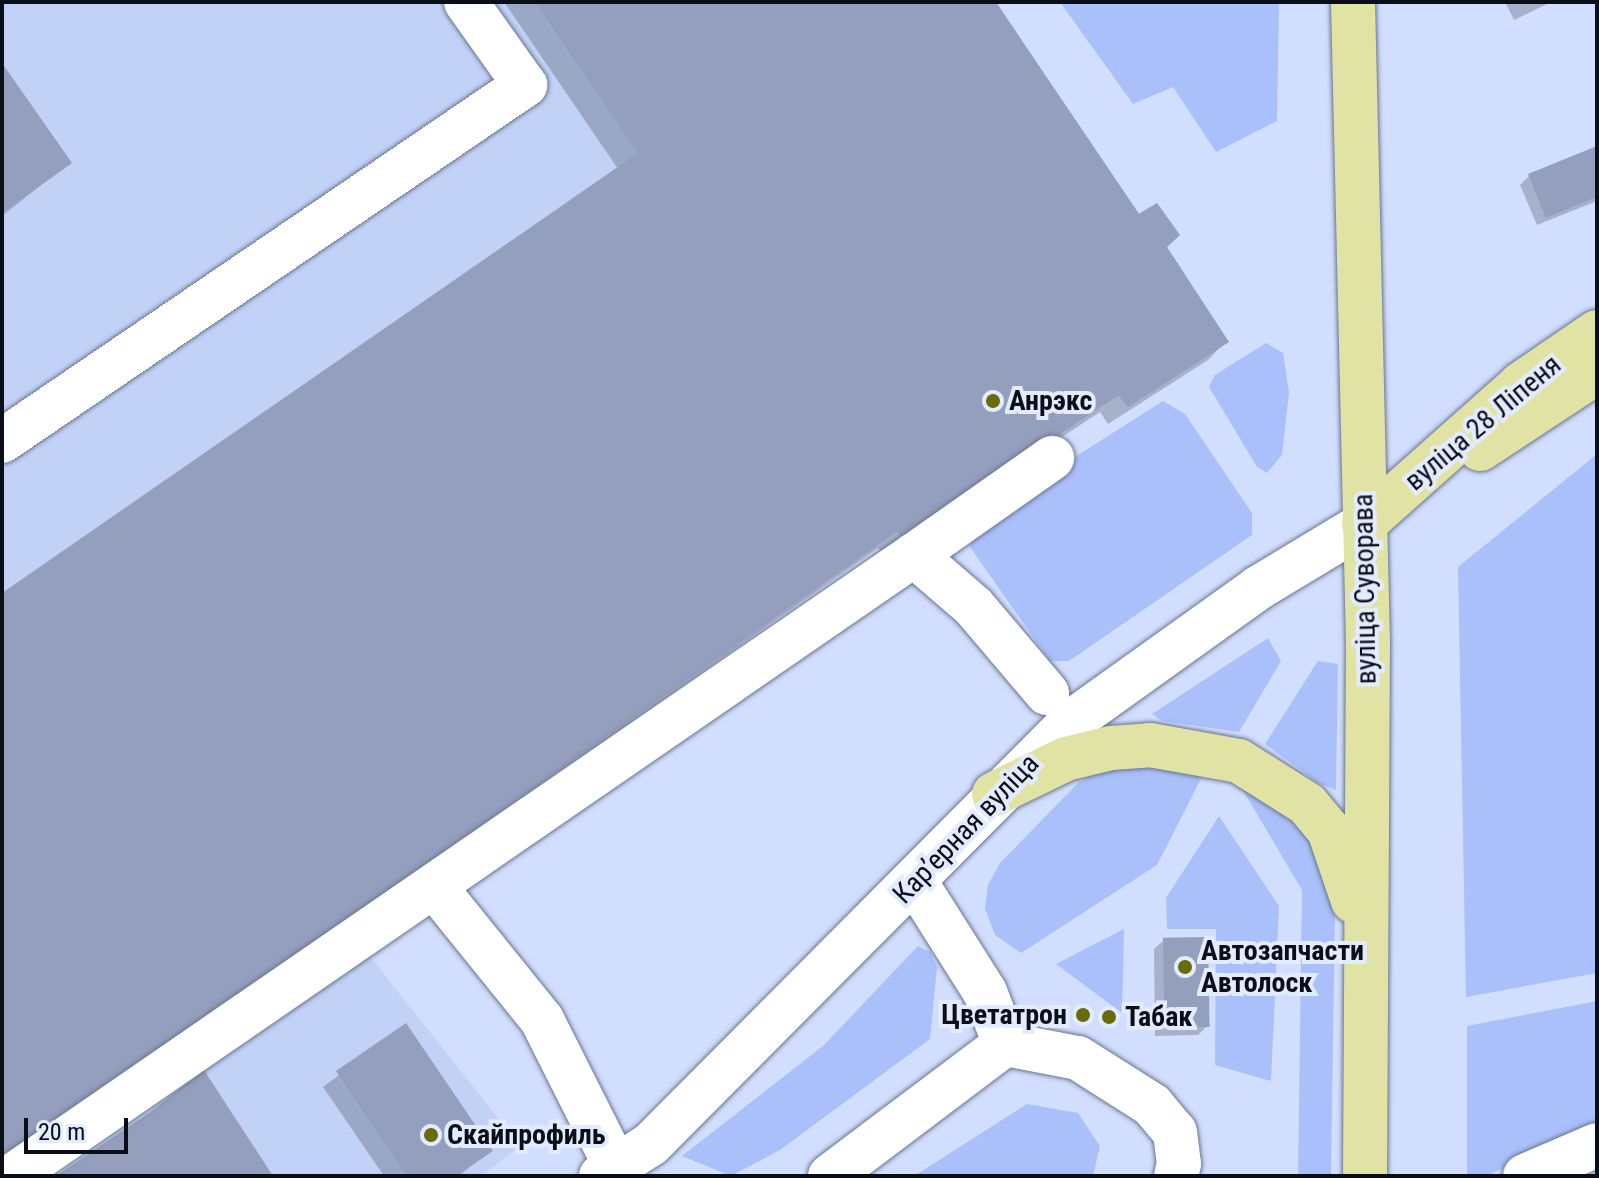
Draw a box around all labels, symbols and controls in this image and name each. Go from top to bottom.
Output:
street label: вуліца 28 Ліпеня [1398,348,1568,498]
place label: Анрэкс [1009,384,1092,418]
marker: Анрэкс [984,392,1002,410]
street label: вуліца Суворава [1347,493,1383,685]
street label: Карʼерная вуліца [886,747,1046,911]
place label: Автозапчасти Автолоск [1201,934,1364,1000]
marker: Автозапчасти Автолоск [1176,958,1194,976]
place label: Цветатрон [941,998,1067,1032]
place label: Табак [1125,1000,1192,1034]
marker: Цветатрон [1074,1006,1092,1024]
marker: Табак [1100,1008,1118,1026]
scale bar [28,1102,132,1152]
text: 20 m [38,1118,85,1146]
place label: Скайпрофиль [447,1118,606,1152]
marker: Скайпрофиль [422,1126,440,1144]

